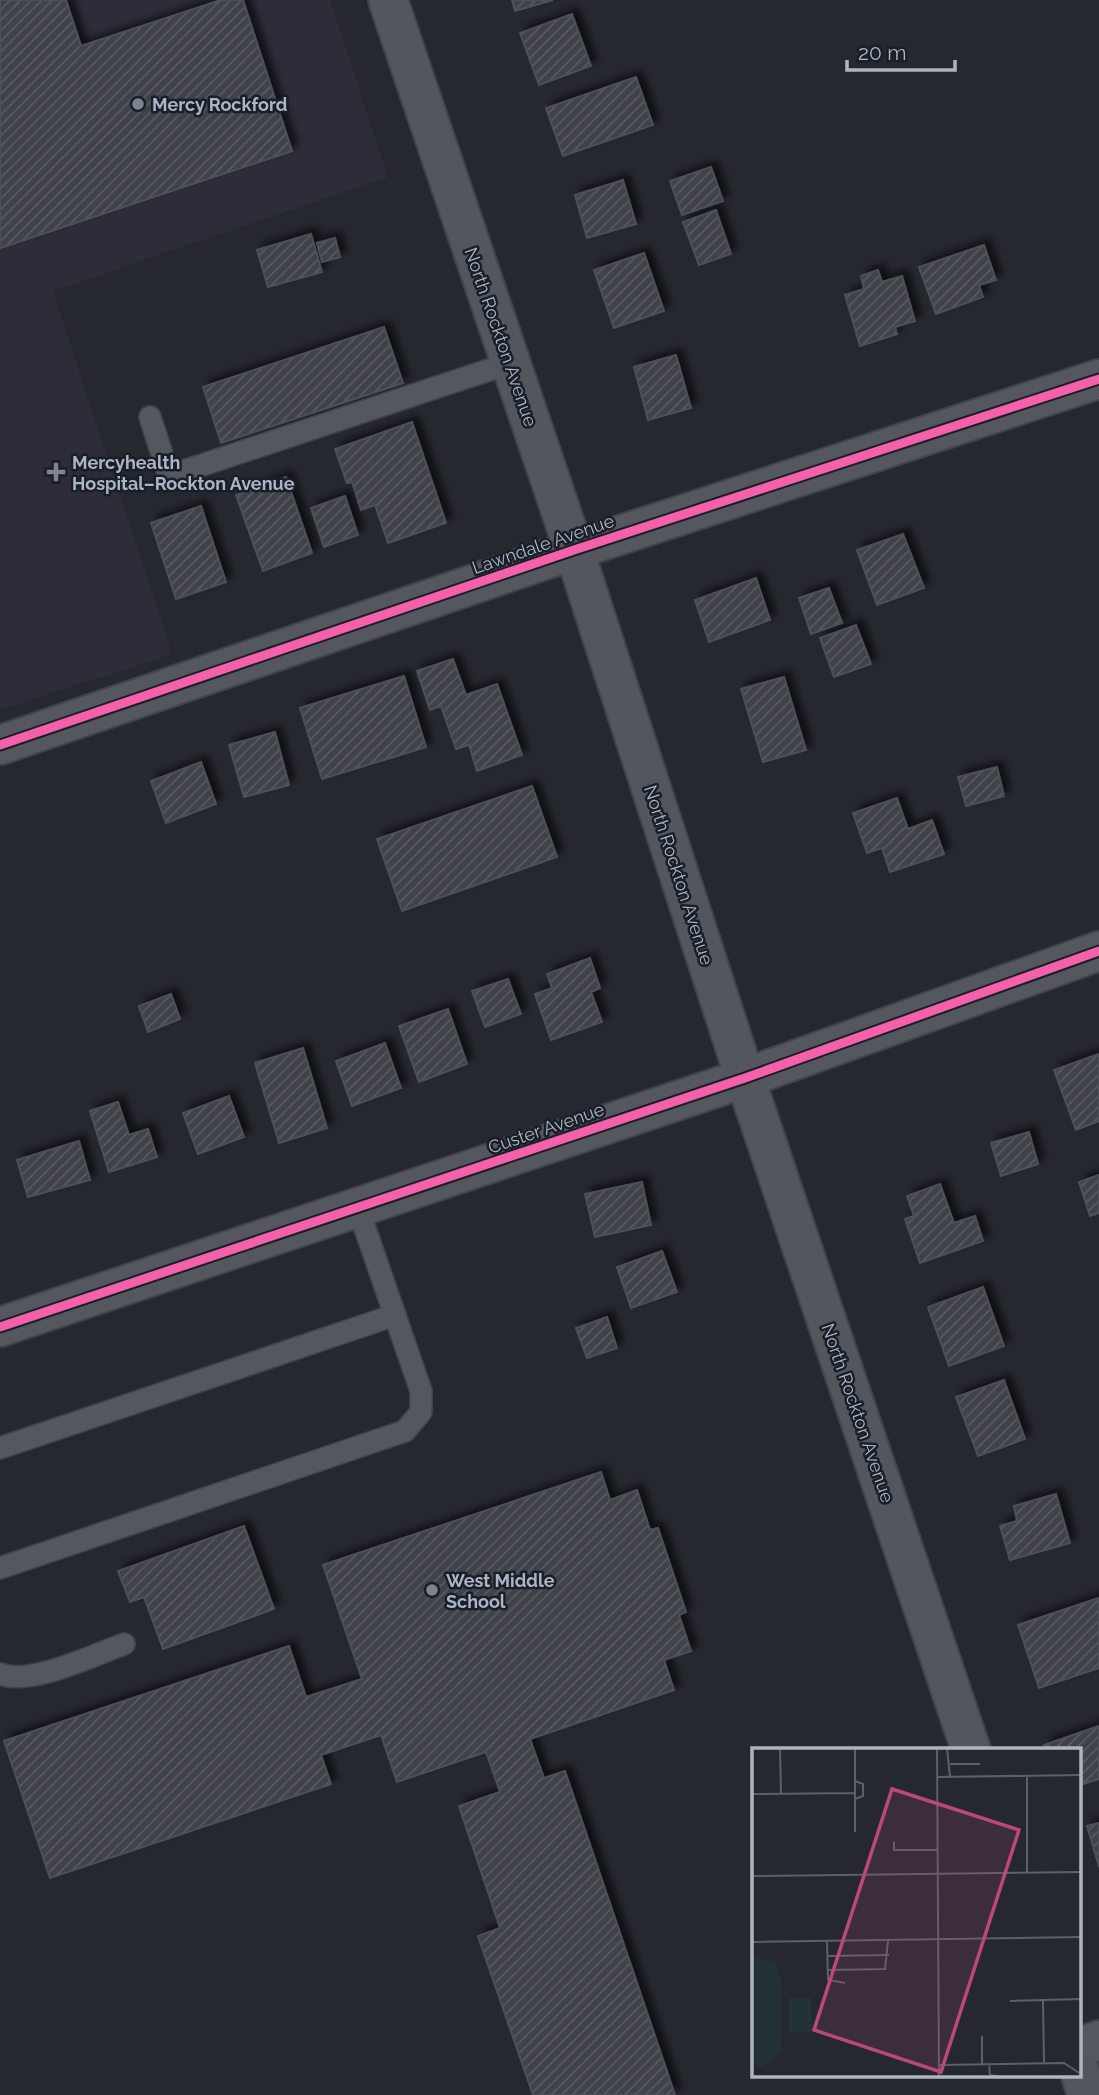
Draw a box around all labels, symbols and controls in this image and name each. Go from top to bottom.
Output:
scale bar [847,28,956,72]
text: 20 m [858,40,906,65]
place label: Mercy Rockford [152,94,287,115]
marker: Mercy Rockford [130,96,146,112]
street label: North Rockton Avenue [461,245,542,430]
place label: Mercyhealth Hospital–Rockton Avenue [72,452,295,494]
marker: Mercyhealth Hospital–Rockton Avenue [46,462,66,482]
street label: Lawndale Avenue [469,510,617,578]
street label: North Rockton Avenue [640,782,718,968]
street label: Custer Avenue [485,1098,607,1158]
street label: North Rockton Avenue [818,1321,899,1506]
place label: West Middle School [446,1570,555,1612]
marker: West Middle School [424,1582,440,1598]
inset map [752,1748,1082,2078]

